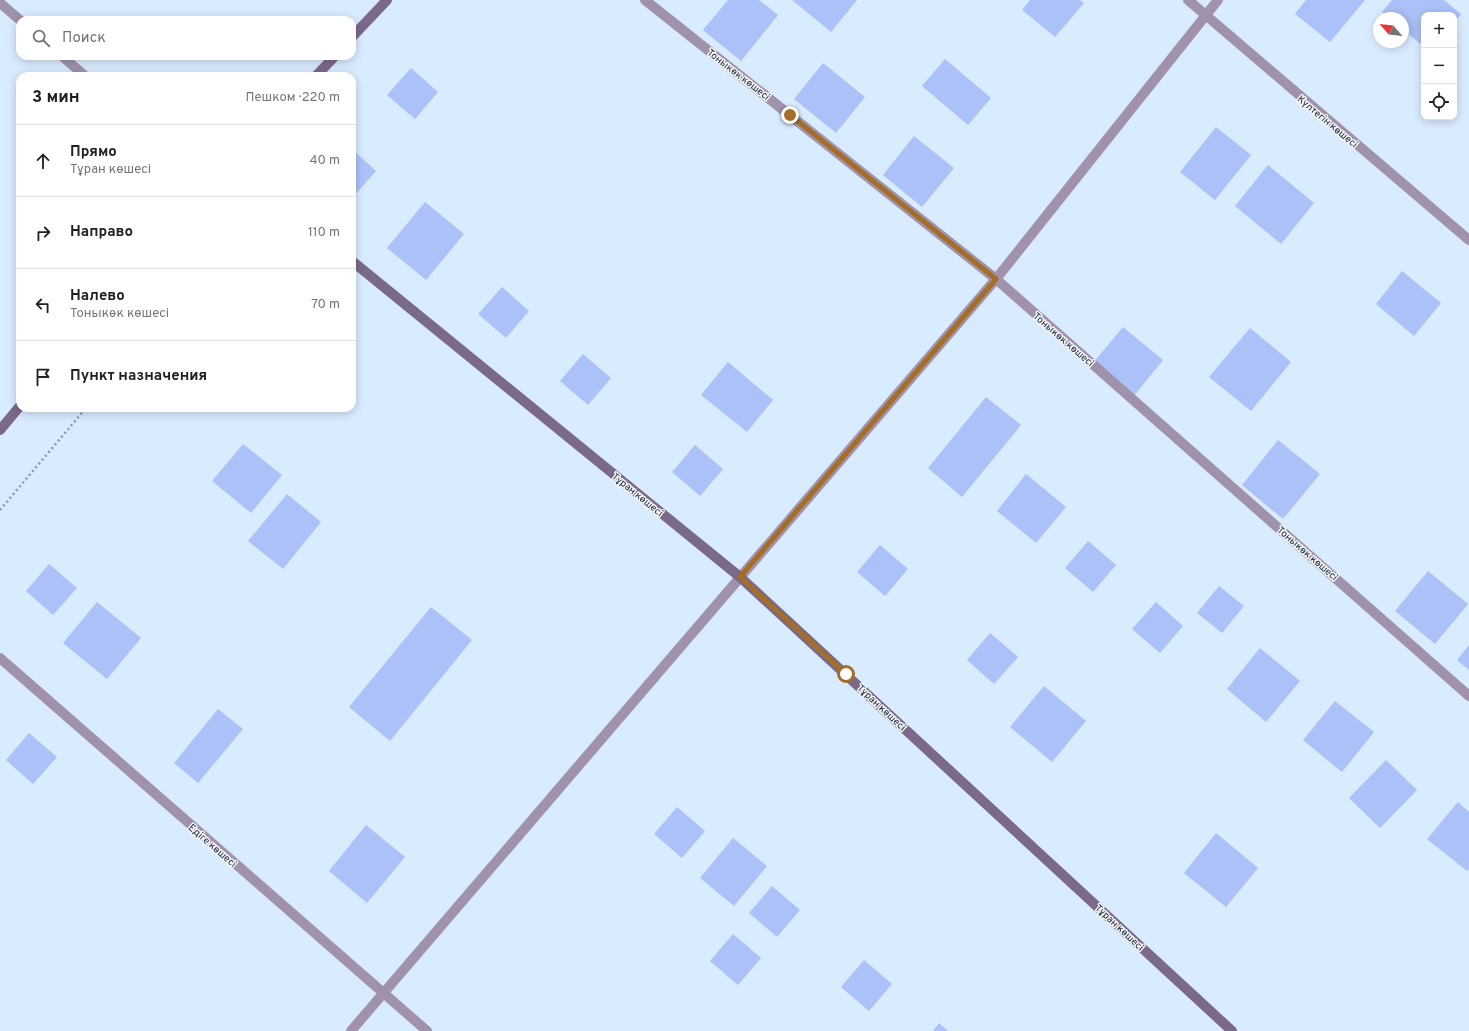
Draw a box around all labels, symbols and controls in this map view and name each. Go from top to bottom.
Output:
north arrow [1373,12,1409,48]
map controls [1421,12,1457,120]
button: + [1421,12,1457,48]
search box [16,16,356,60]
icon: search [30,27,52,49]
text: Поиск [62,29,106,48]
street label: Тоныкөк көшесі [704,47,772,104]
button: − [1421,48,1457,84]
button: locate [1421,84,1457,120]
text: 3 мин [32,87,80,109]
text: Пешком · 220 m [245,90,340,106]
street label: Күлтегін көшесі [1294,93,1360,151]
route end [781,106,799,124]
text: Прямо [70,143,117,162]
icon: ahead [32,150,54,172]
text: 40 m [310,153,340,169]
text: Тұран көшесі [70,162,151,178]
icon: right [32,222,54,244]
text: Направо [70,223,133,242]
text: 110 m [308,225,340,241]
text: Налево [70,287,125,306]
icon: left [32,294,54,316]
text: 70 m [311,297,340,313]
text: Тоныкөк көшесі [70,306,169,322]
street label: Тоныкөк көшесі [1030,310,1096,370]
icon: arrive [32,366,54,388]
text: Пункт назначения [70,367,207,386]
street label: Тұран көшесі [609,470,665,520]
street label: Тоныкөк көшесі [1274,524,1340,584]
route start [837,665,855,683]
street label: Тұран көшесі [854,682,908,734]
street label: Едіге көшесі [185,822,239,871]
street label: Тұран көшесі [1092,902,1146,954]

